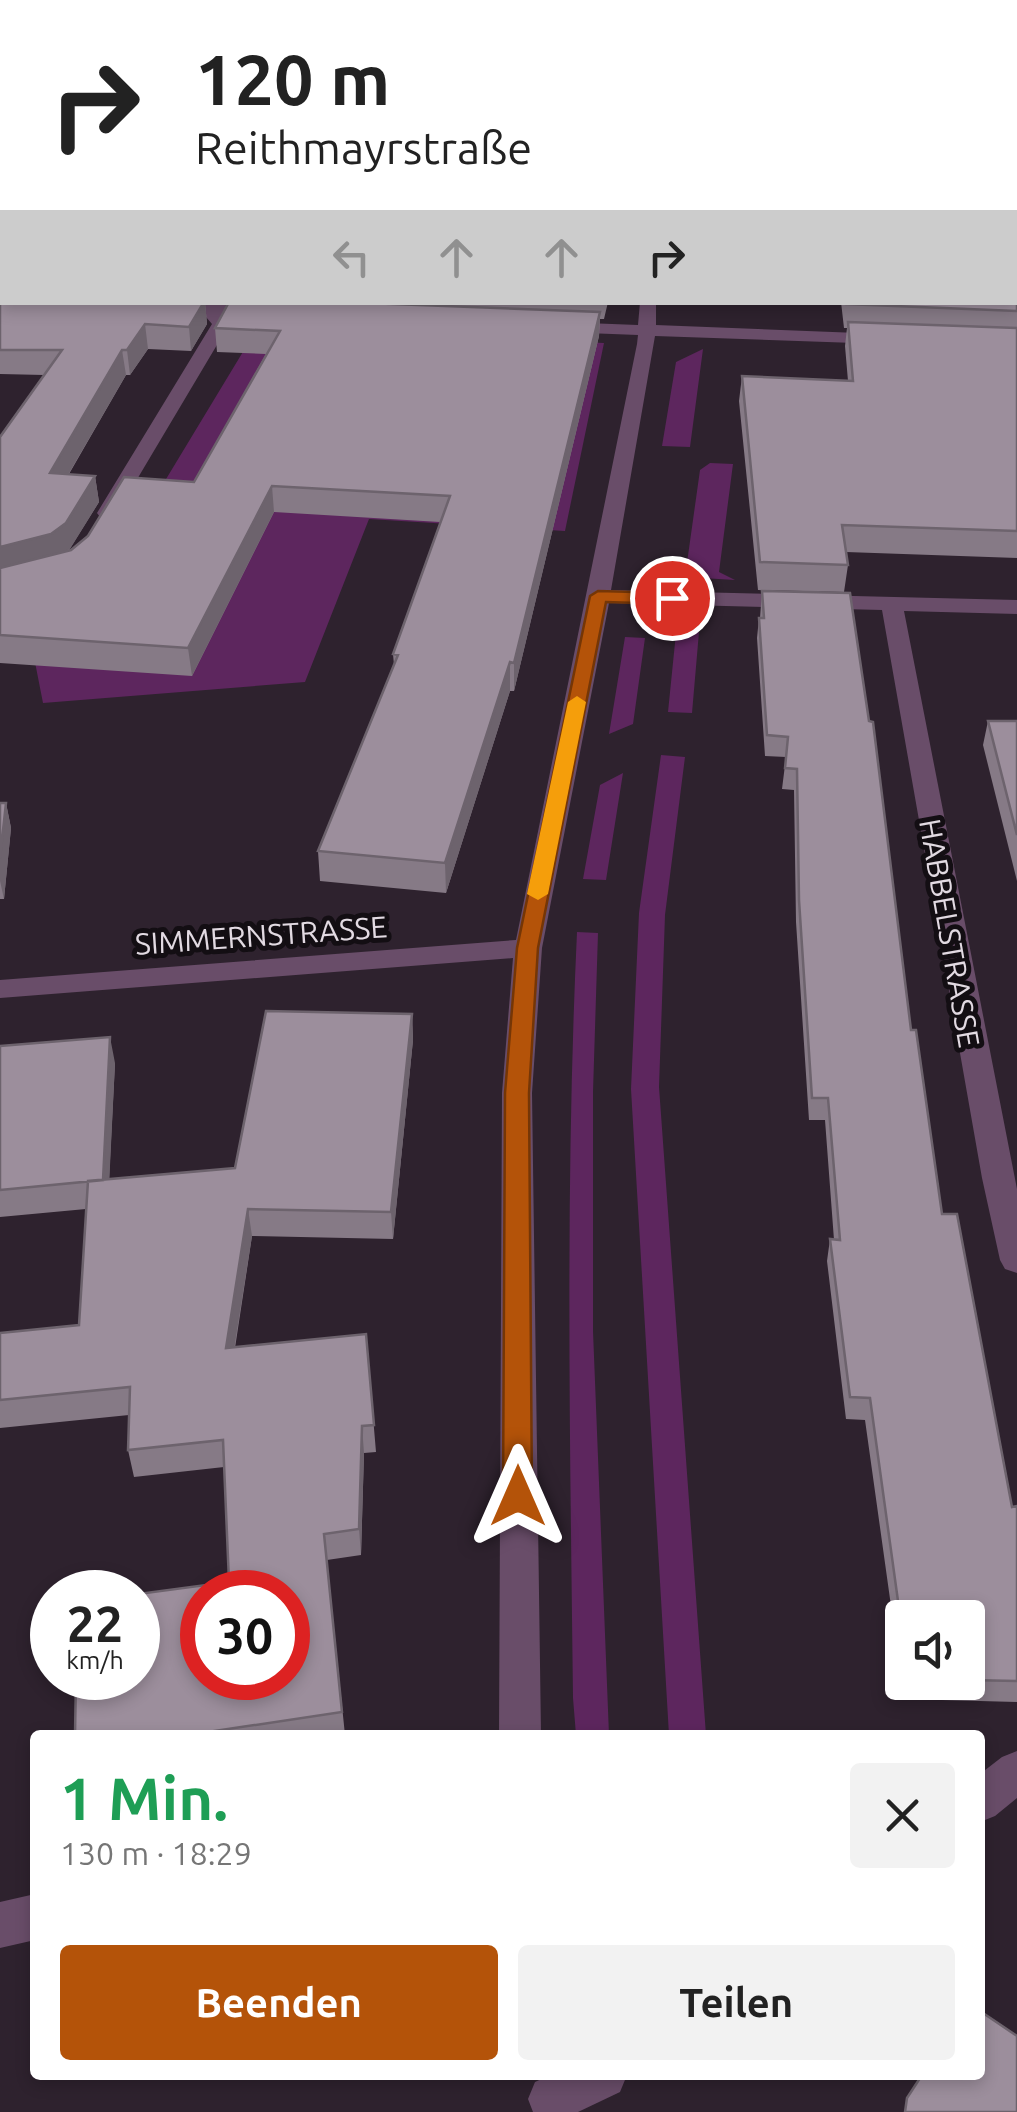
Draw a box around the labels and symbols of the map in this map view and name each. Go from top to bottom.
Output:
pin [630,556,715,641]
street label: HABBELSTRASSE [913,816,987,1050]
street label: SIMMERNSTRASSE [134,909,388,961]
position arrow [466,1444,570,1548]
speed limit sign: 30 [180,1570,310,1700]

